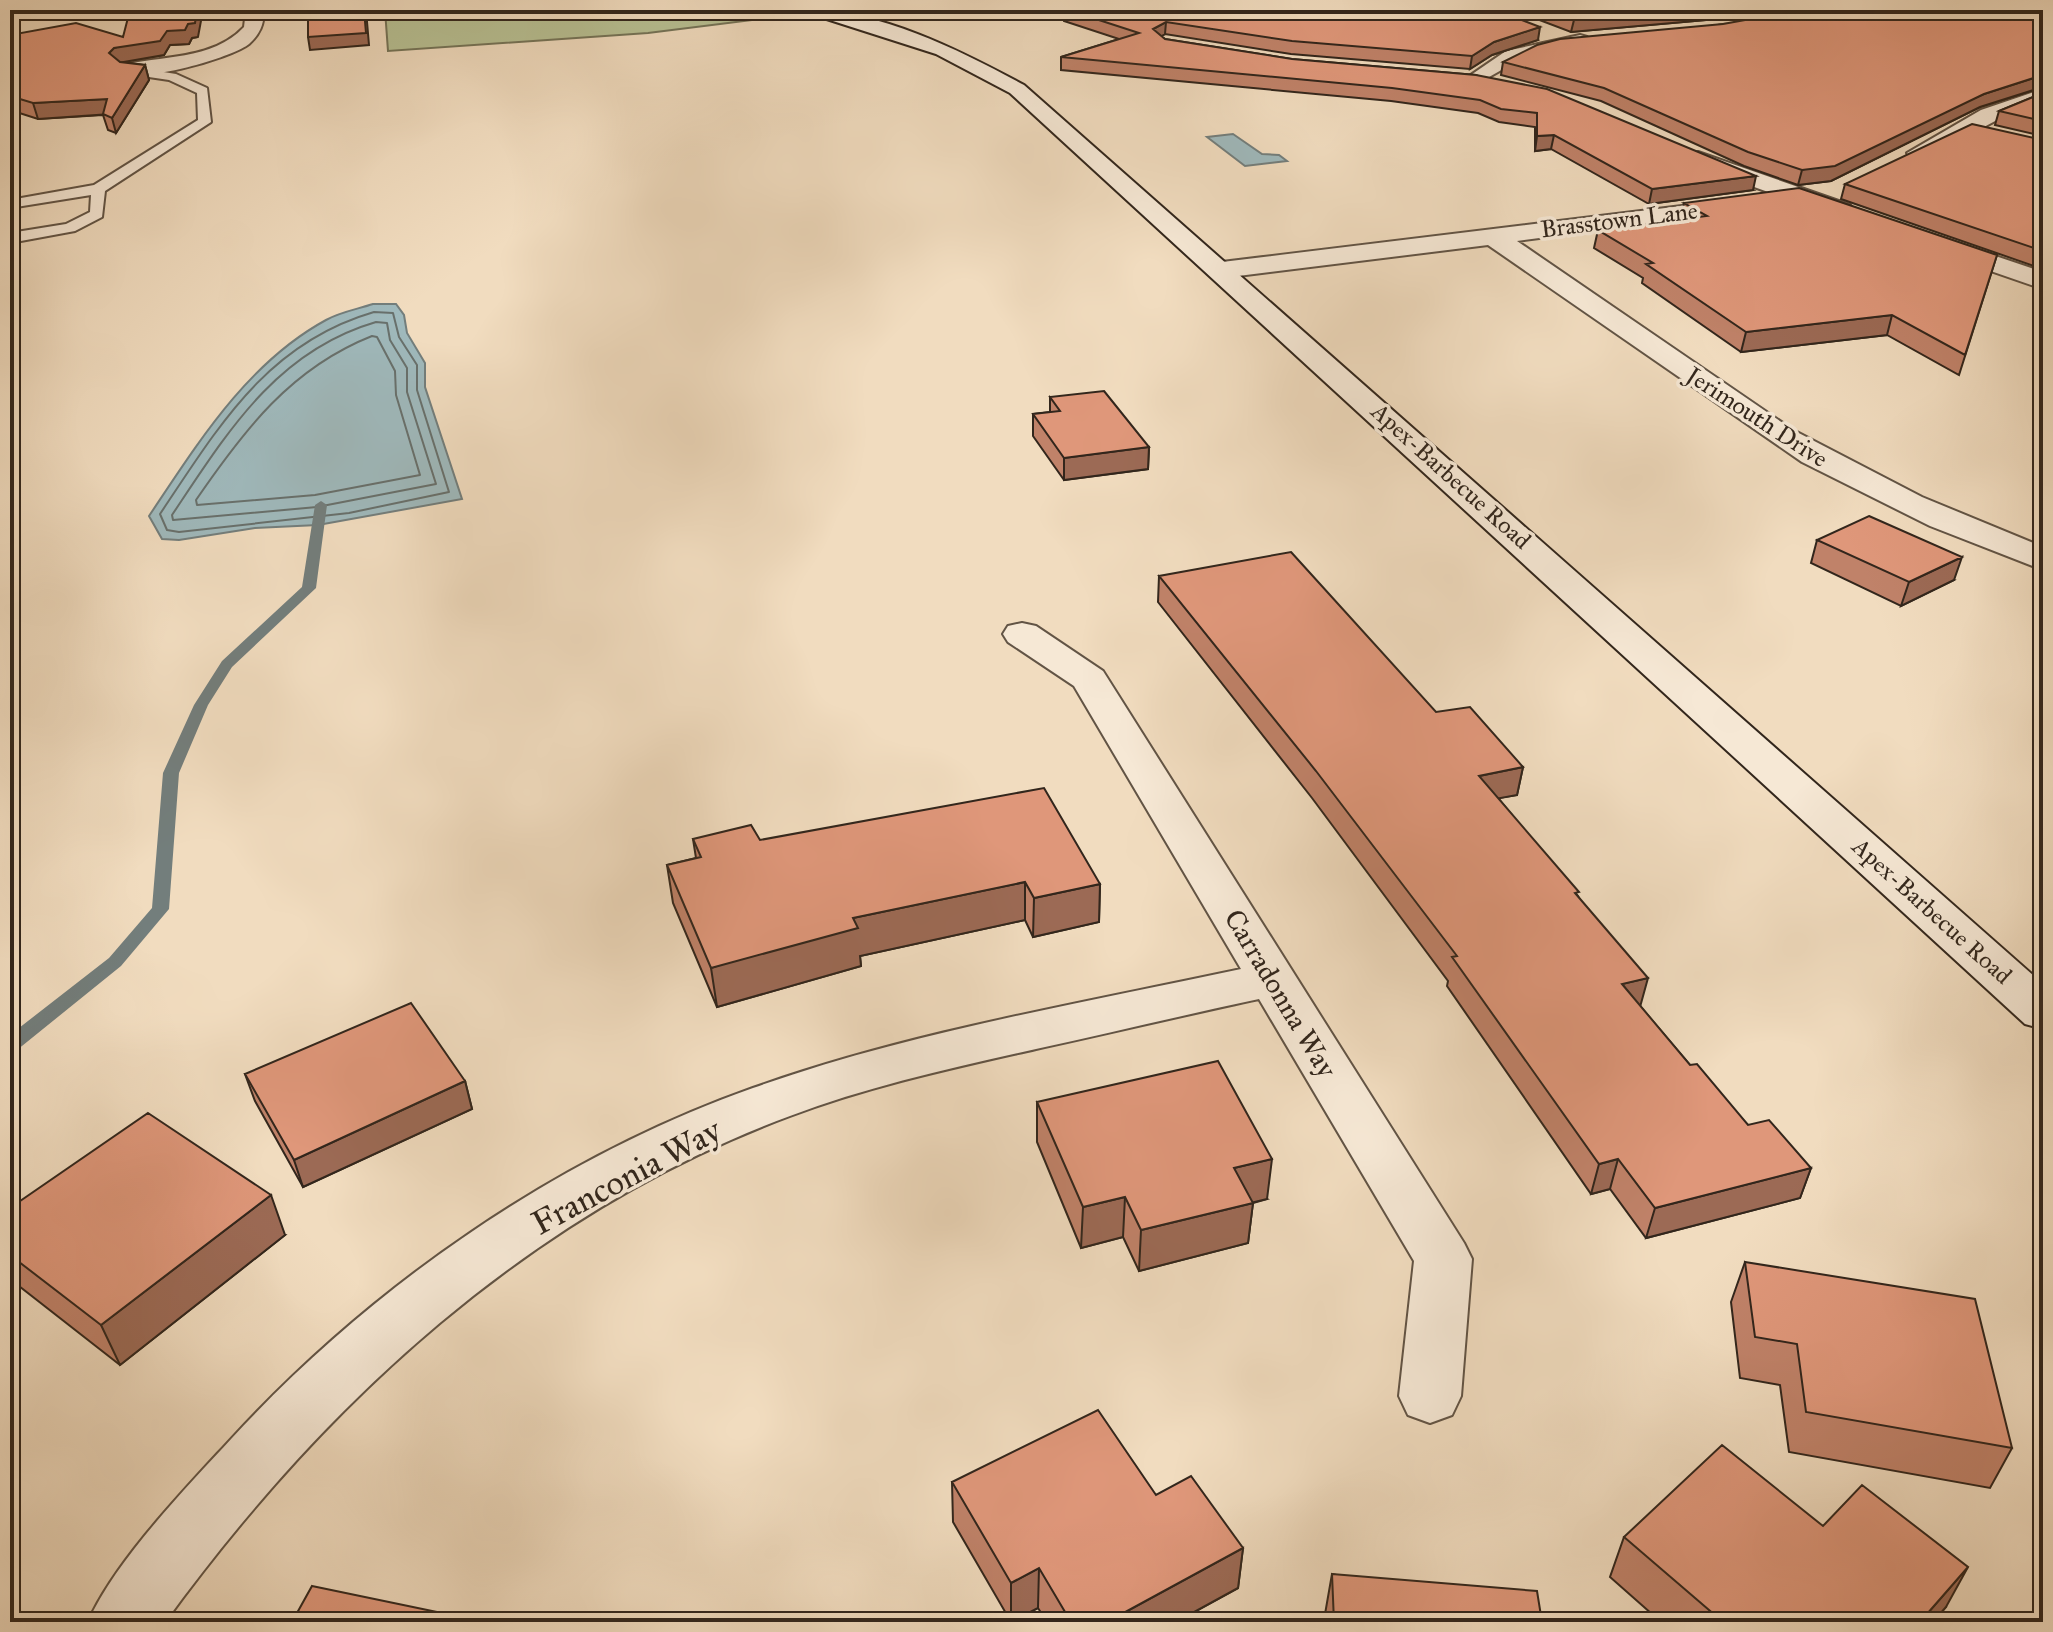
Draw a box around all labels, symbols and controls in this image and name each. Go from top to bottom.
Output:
street label: Brasstown Lane [1539,195,1699,245]
street label: Jerimouth Drive [1678,359,1833,474]
street label: Apex-Barbecue Road [1364,396,1537,556]
street label: Apex-Barbecue Road [1845,831,2018,991]
street label: Carradonna Way [1217,903,1345,1084]
street label: Franconia Way [525,1109,729,1244]

